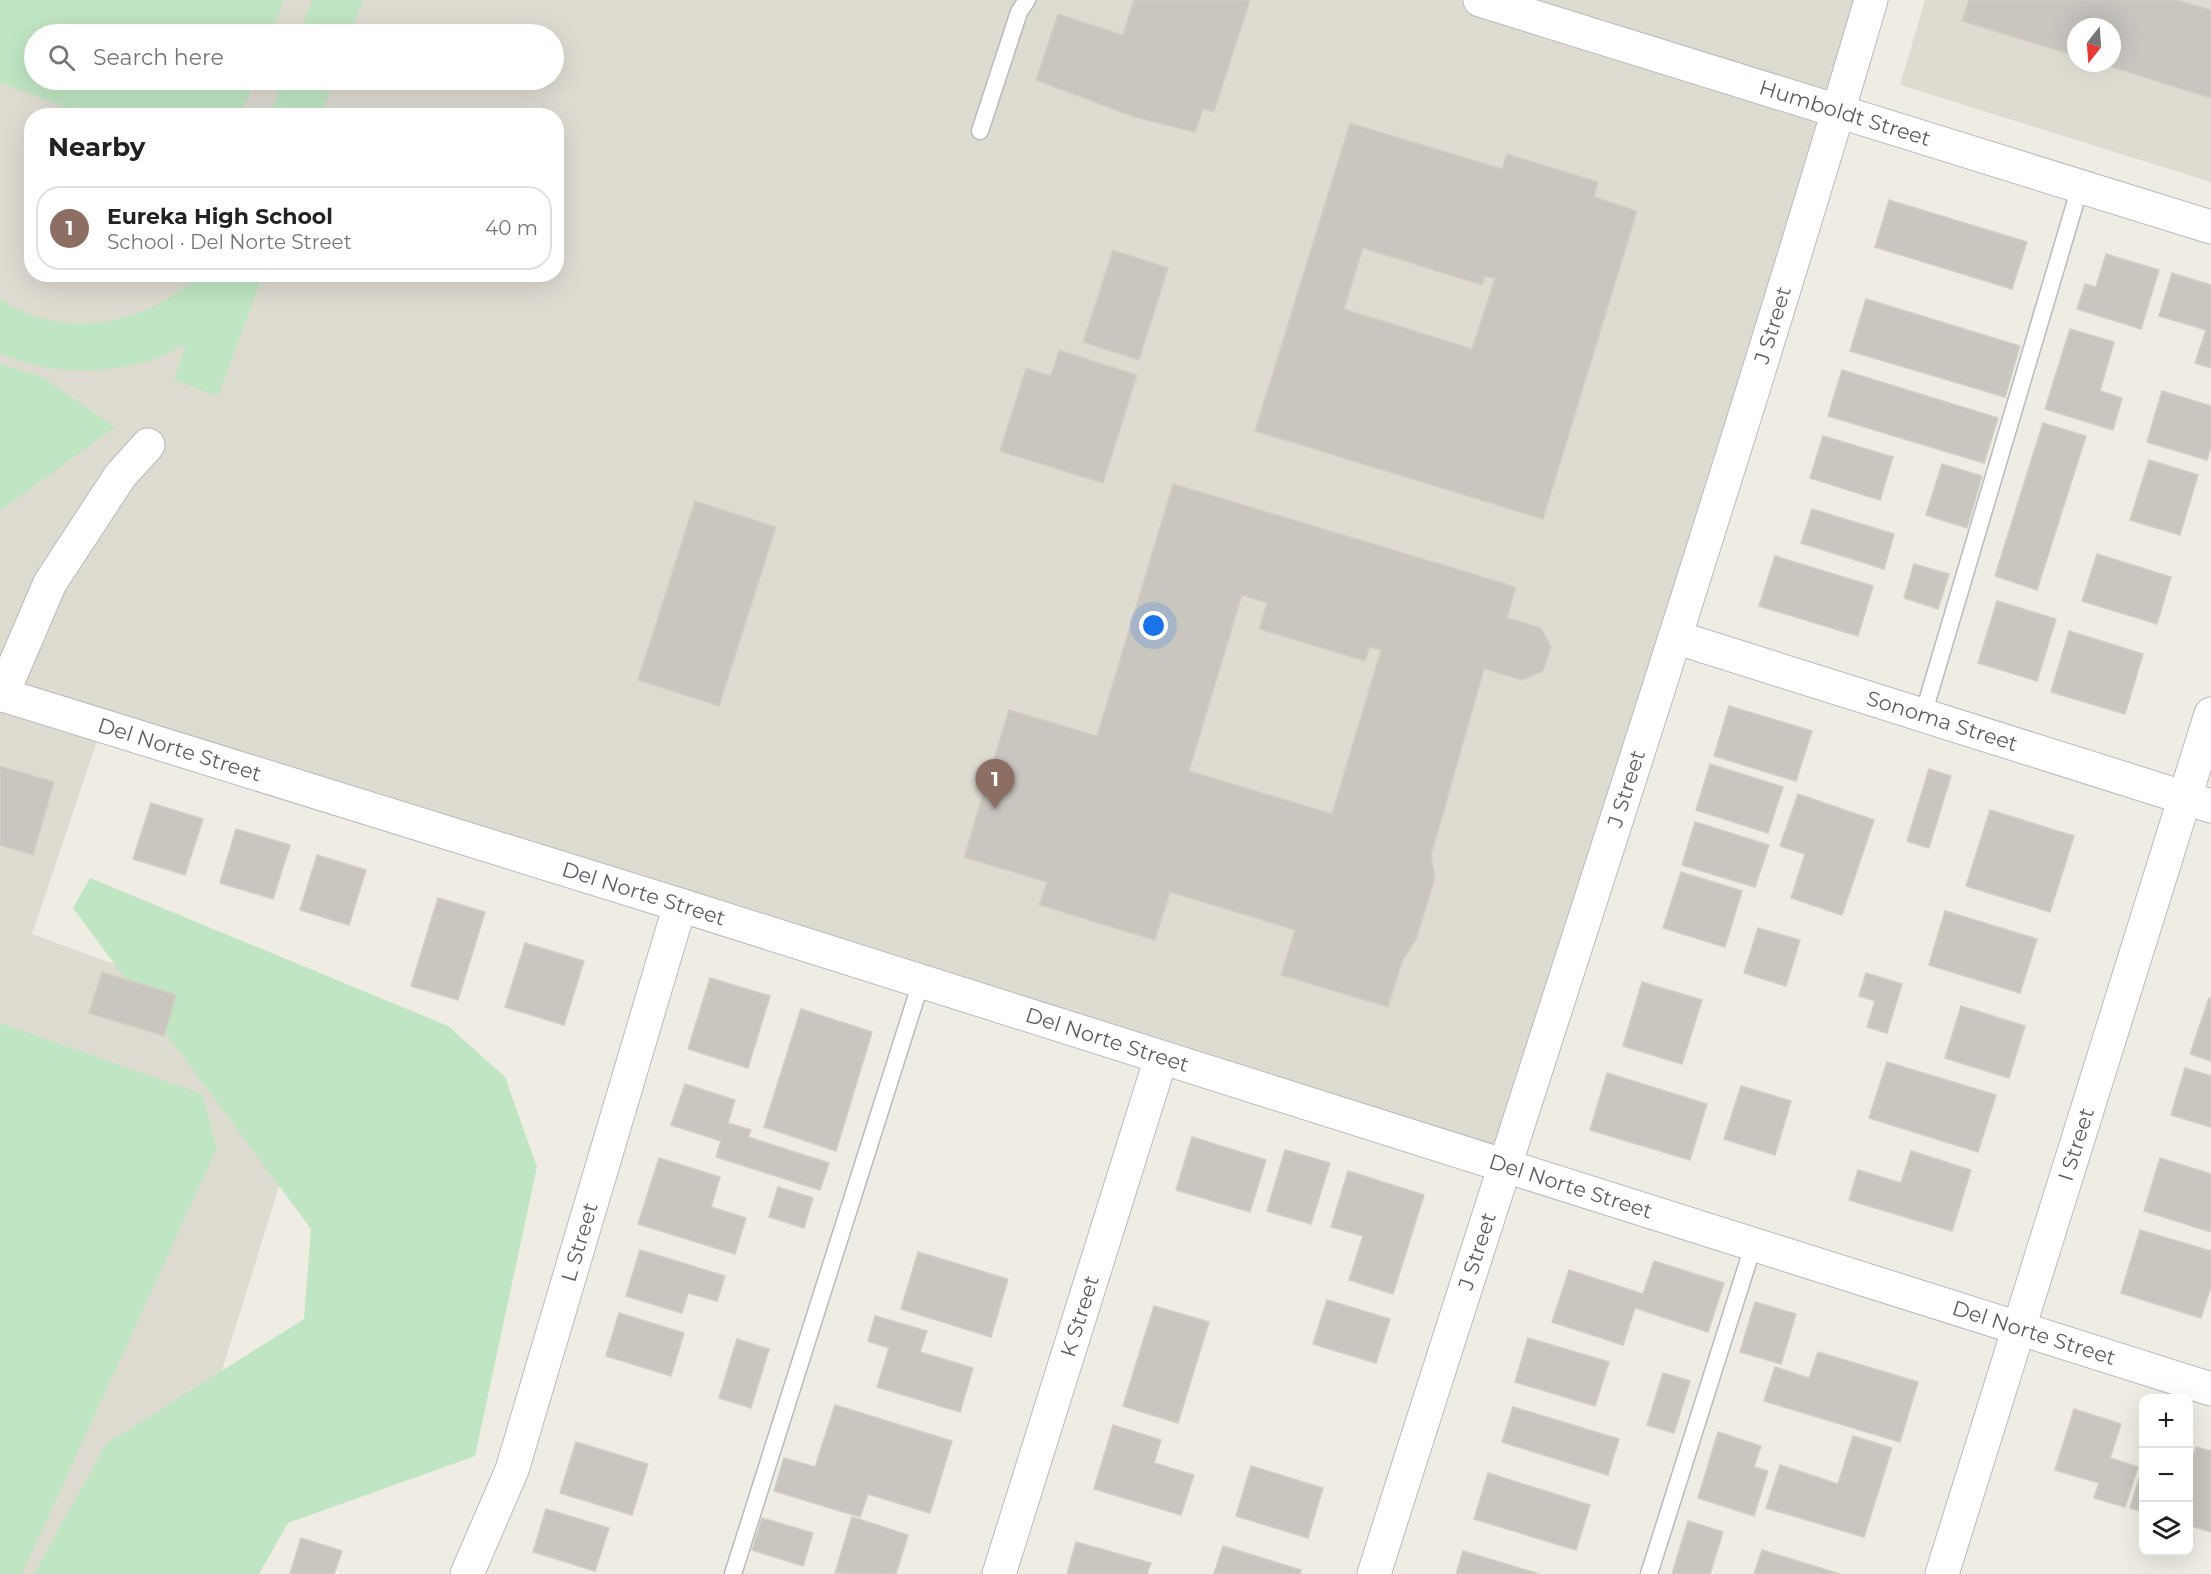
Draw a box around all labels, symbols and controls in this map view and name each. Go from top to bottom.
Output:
north arrow [2067,18,2121,72]
search box [24,24,564,90]
icon: search [45,41,78,74]
text: Search here [93,44,224,71]
street label: Humboldt Street [1756,74,1934,151]
text: Nearby [48,131,145,163]
text: Eureka High School [107,203,333,230]
text: 1 [66,216,73,240]
text: 40 m [485,216,538,240]
text: School · Del Norte Street [107,230,352,254]
street label: J Street [1748,283,1796,368]
your location [1139,611,1168,640]
street label: Sonoma Street [1863,685,2021,756]
street label: Del Norte Street [95,712,265,786]
street label: J Street [1602,747,1650,831]
pin: 1 [976,760,1014,809]
street label: Del Norte Street [559,856,729,931]
street label: Del Norte Street [1022,1002,1192,1077]
street label: I Street [2053,1105,2099,1184]
street label: Del Norte Street [1486,1149,1656,1224]
street label: L Street [556,1199,603,1285]
street label: J Street [1452,1209,1501,1294]
street label: K Street [1055,1272,1104,1360]
street label: Del Norte Street [1949,1295,2119,1370]
map controls [2139,1394,2193,1556]
button: + [2139,1394,2193,1448]
button: − [2139,1448,2193,1502]
button: layers [2139,1502,2193,1556]

